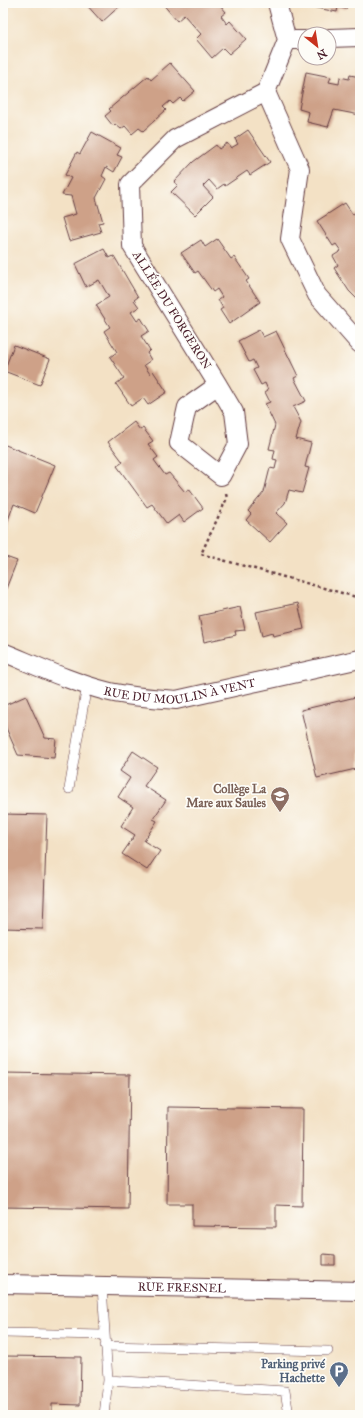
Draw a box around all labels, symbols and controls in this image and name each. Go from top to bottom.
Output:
north arrow [297,26,337,66]
text: N [314,46,329,63]
street label: ALLÉE DU FORGERON [129,246,216,372]
street label: RUE DU MOULIN À VENT [102,676,257,707]
place label: Collège La Mare aux Saules [186,782,267,810]
school or university icon: Collège La Mare aux Saules [269,785,291,813]
street label: RUE FRESNEL [138,1280,226,1295]
place label: Parking privé Hachette [261,1357,326,1385]
parking icon: Parking privé Hachette [328,1360,350,1388]

